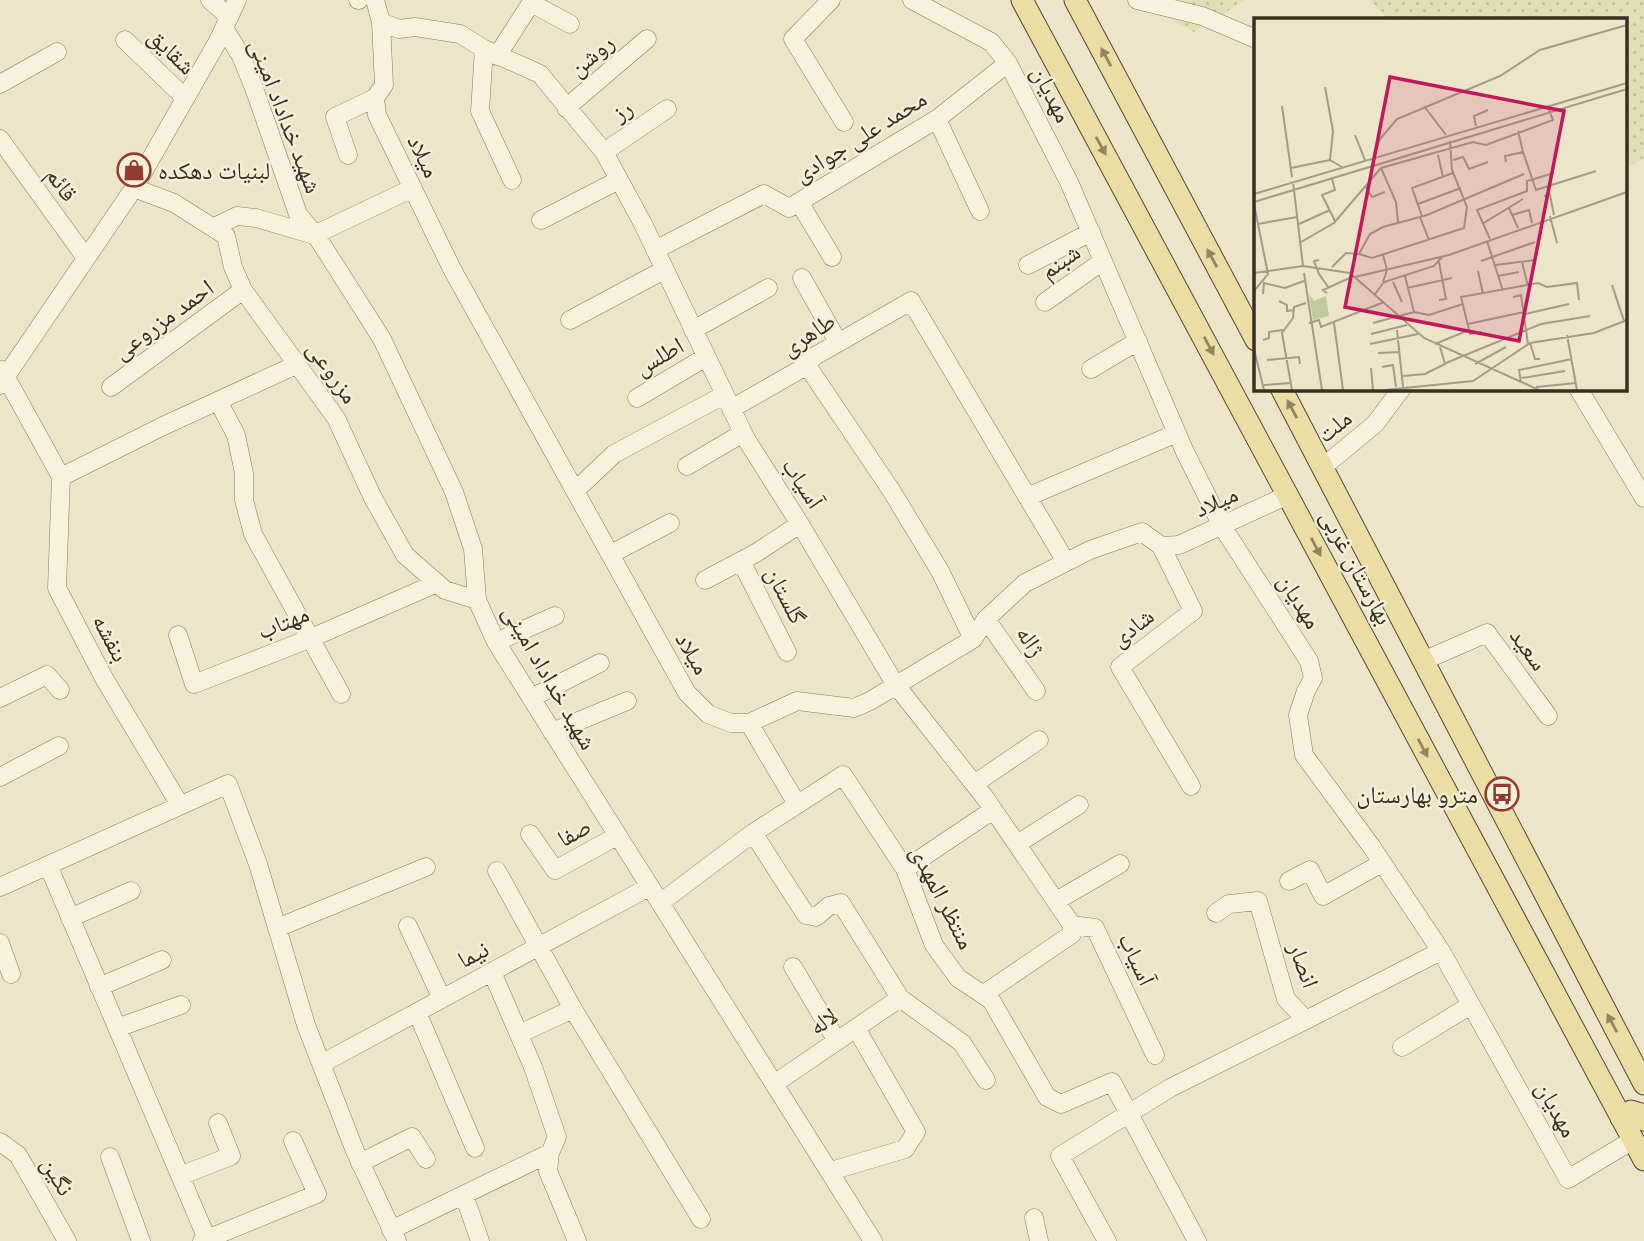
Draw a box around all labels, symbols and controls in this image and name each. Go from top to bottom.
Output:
inset map [1254,18,1626,390]
street label: شقایق [141,20,203,82]
street label: روشن [561,26,621,84]
street label: شهید خداداد امینی [241,34,331,198]
one-way arrow [1100,47,1111,67]
street label: مهدیان [1024,60,1080,128]
street label: محمد علی جوادی [787,82,933,190]
street label: رز [604,91,639,129]
street label: میلاد [399,129,449,183]
one-way arrow [1095,136,1107,156]
shop icon: لبنیات دهکده [115,151,153,189]
place label: لبنیات دهکده [158,154,270,187]
street label: قائم [38,160,86,208]
street label: شبنم [1033,235,1087,287]
one-way arrow [1206,248,1218,268]
street label: احمد مزروعی [106,271,220,367]
street label: طاهری [774,304,842,364]
street label: اطلس [628,329,690,383]
street label: مزروعی [299,334,367,410]
one-way arrow [1202,337,1214,357]
one-way arrow [1286,399,1298,419]
street label: ملت [1309,402,1359,450]
street label: آسیاب [774,451,832,516]
street label: میلاد [1189,477,1243,525]
street label: بهارستان غربی [1313,504,1401,630]
one-way arrow [1310,537,1322,557]
street label: گلستان [758,561,814,629]
street label: مهدیان [1270,567,1330,635]
street label: مهتاب [252,597,314,647]
street label: شهید خداداد امینی [495,598,605,756]
street label: شادی [1103,600,1161,654]
street label: بنفشه [85,608,137,668]
street label: ژاله [1009,619,1053,663]
street label: سعید [1502,621,1556,677]
street label: میلاد [668,626,718,680]
one-way arrow [1417,738,1429,757]
bus stop icon: مترو بهارستان [1483,775,1521,813]
place label: مترو بهارستان [1356,778,1478,811]
street label: صفا [551,809,597,855]
street label: منتظر المهدی [903,839,983,955]
street label: آسیاب [1110,927,1164,992]
street label: نیما [451,932,495,976]
street label: انصار [1280,937,1327,992]
street label: لاله [802,999,844,1043]
one-way arrow [1607,1013,1619,1033]
street label: مهدیان [1528,1075,1586,1143]
street label: نگین [34,1150,82,1202]

